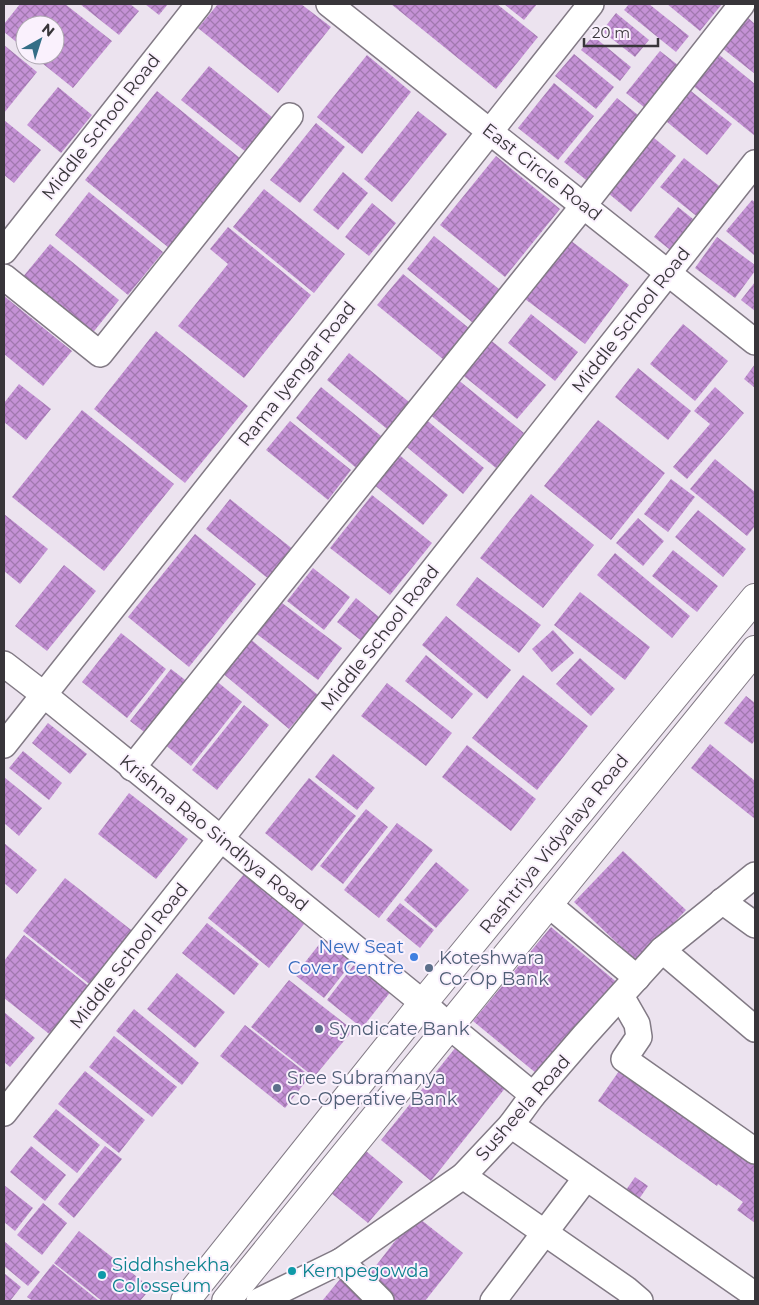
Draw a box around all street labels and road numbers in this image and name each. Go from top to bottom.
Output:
street label: Middle School Road [37,50,165,204]
street label: East Circle Road [478,119,606,225]
street label: Middle School Road [567,243,695,397]
street label: Rama Iyengar Road [234,297,360,451]
street label: Middle School Road [316,561,444,715]
street label: Krishna Rao Sindhya Road [115,750,313,916]
street label: Rashtriya Vidyalaya Road [475,750,633,938]
street label: Middle School Road [65,879,193,1033]
street label: Susheela Road [471,1051,575,1165]

